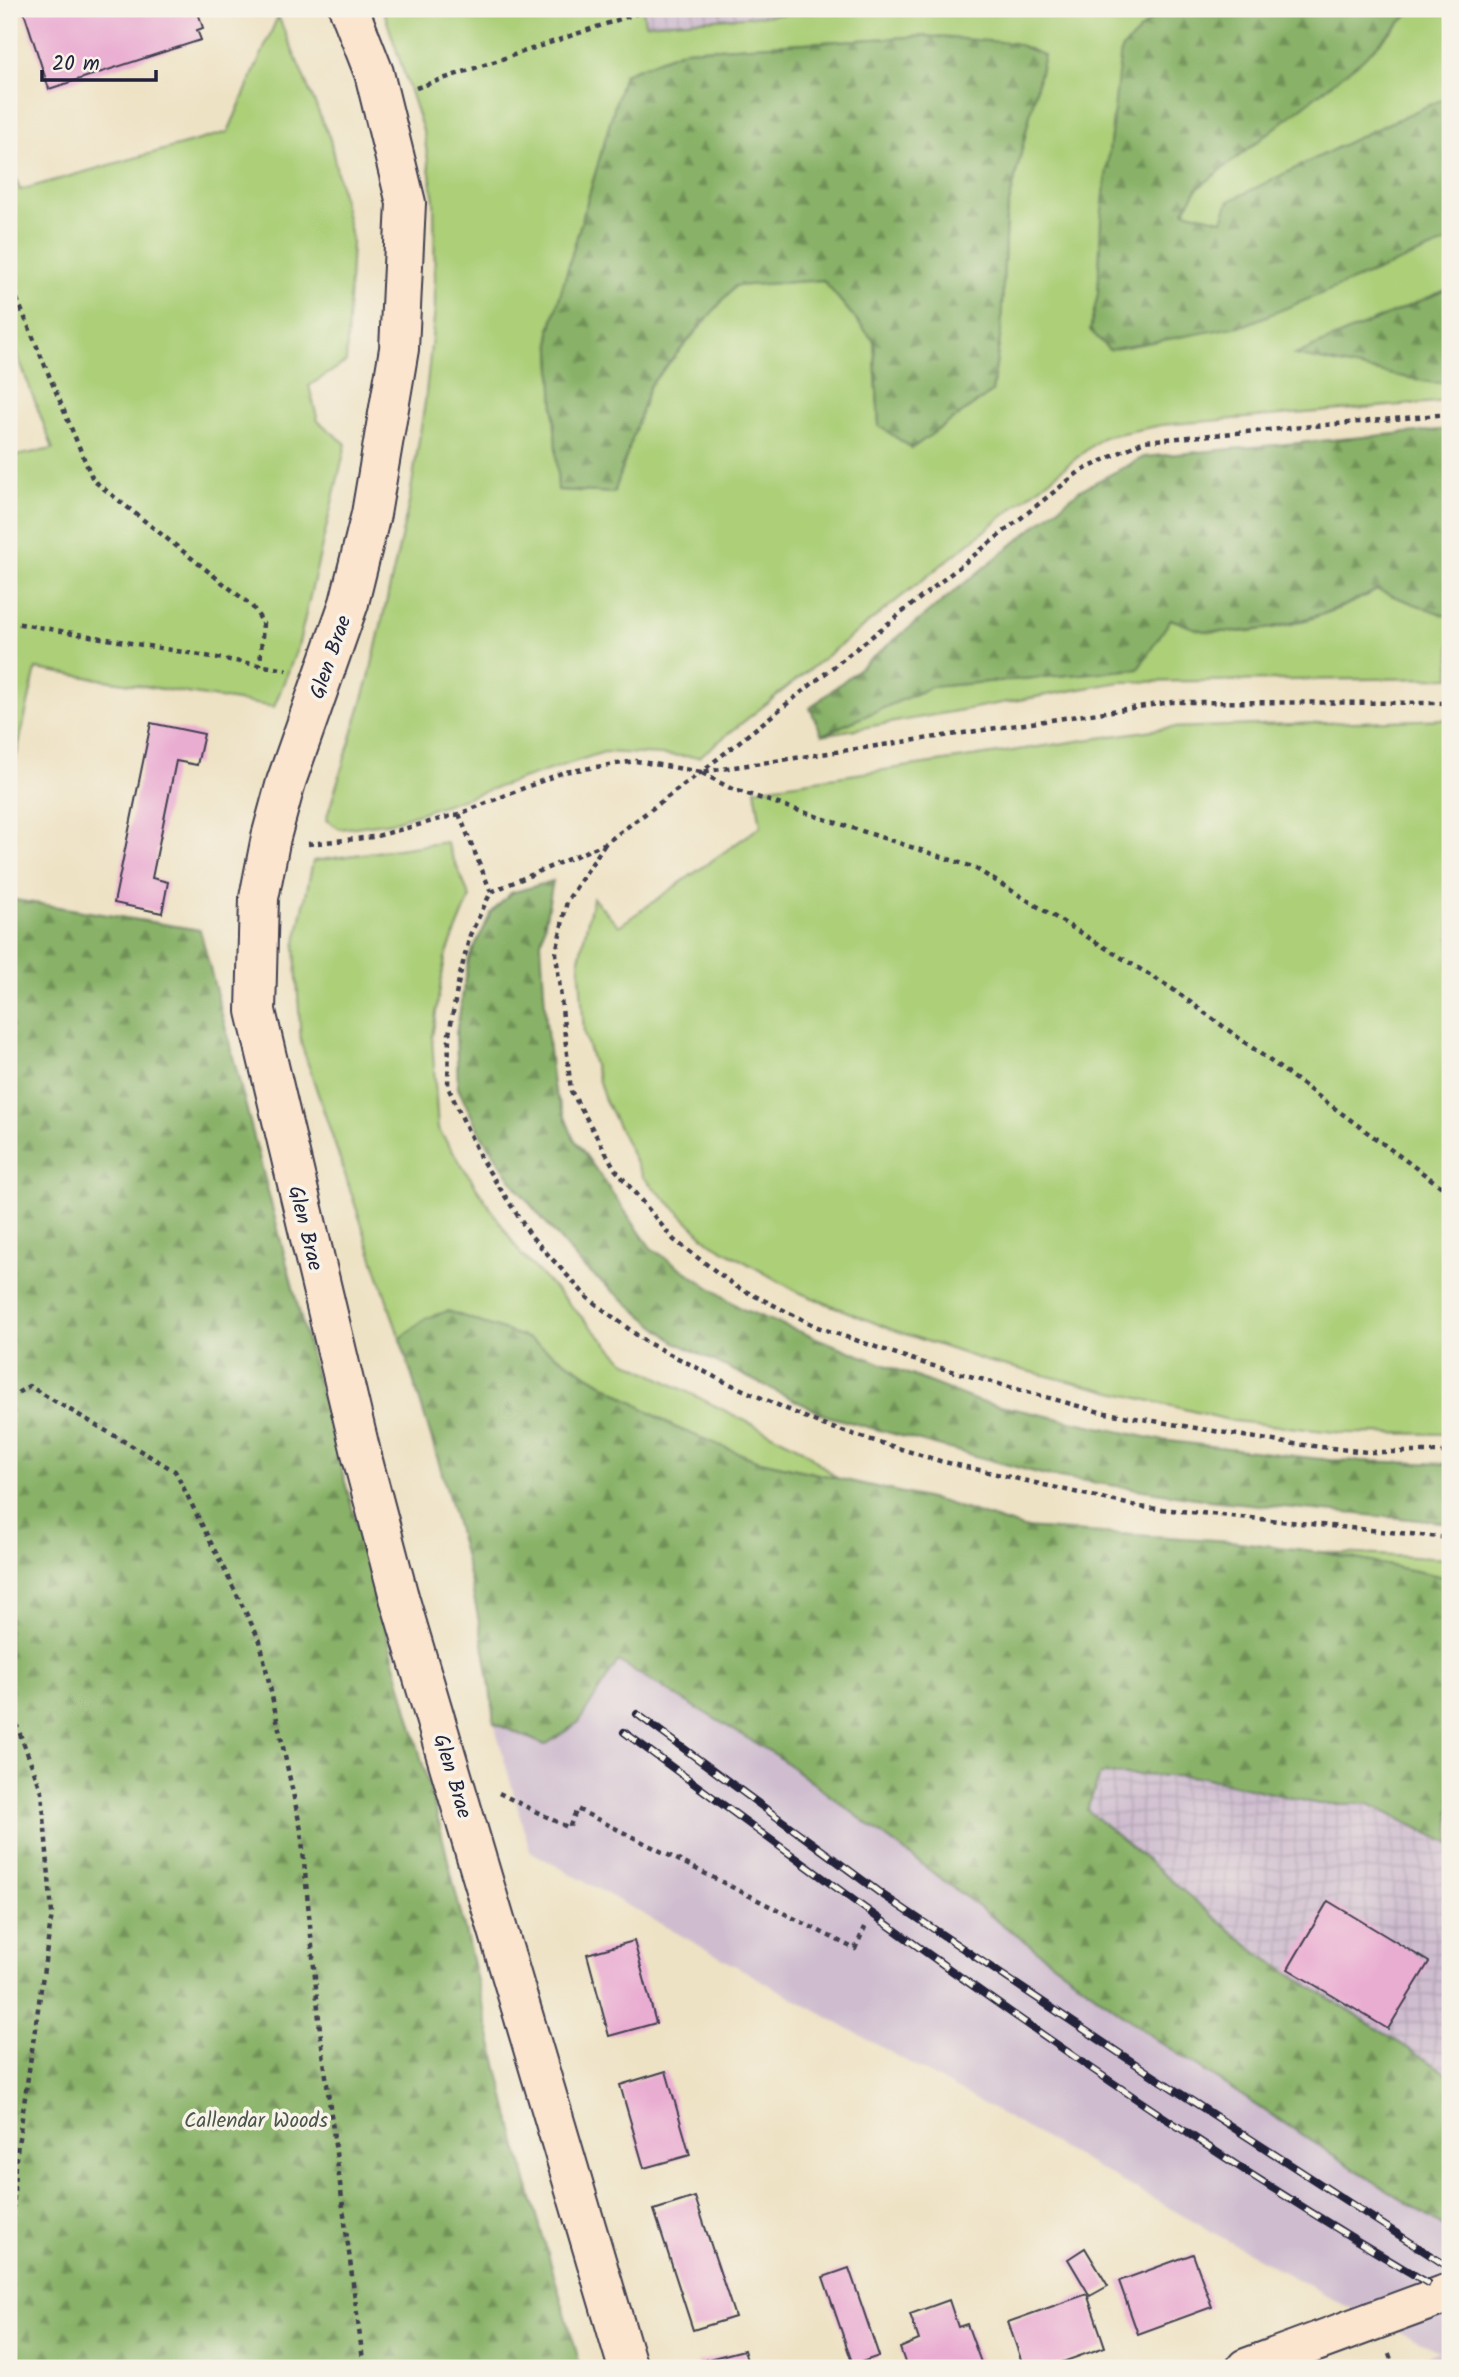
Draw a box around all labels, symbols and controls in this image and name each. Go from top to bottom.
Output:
scale bar [42,38,156,82]
text: 20 m [52,48,100,81]
street label: Glen Brae [302,611,361,704]
street label: Glen Brae [278,1182,331,1275]
street label: Glen Brae [423,1730,480,1823]
park label: Callendar Woods [184,2105,328,2138]

